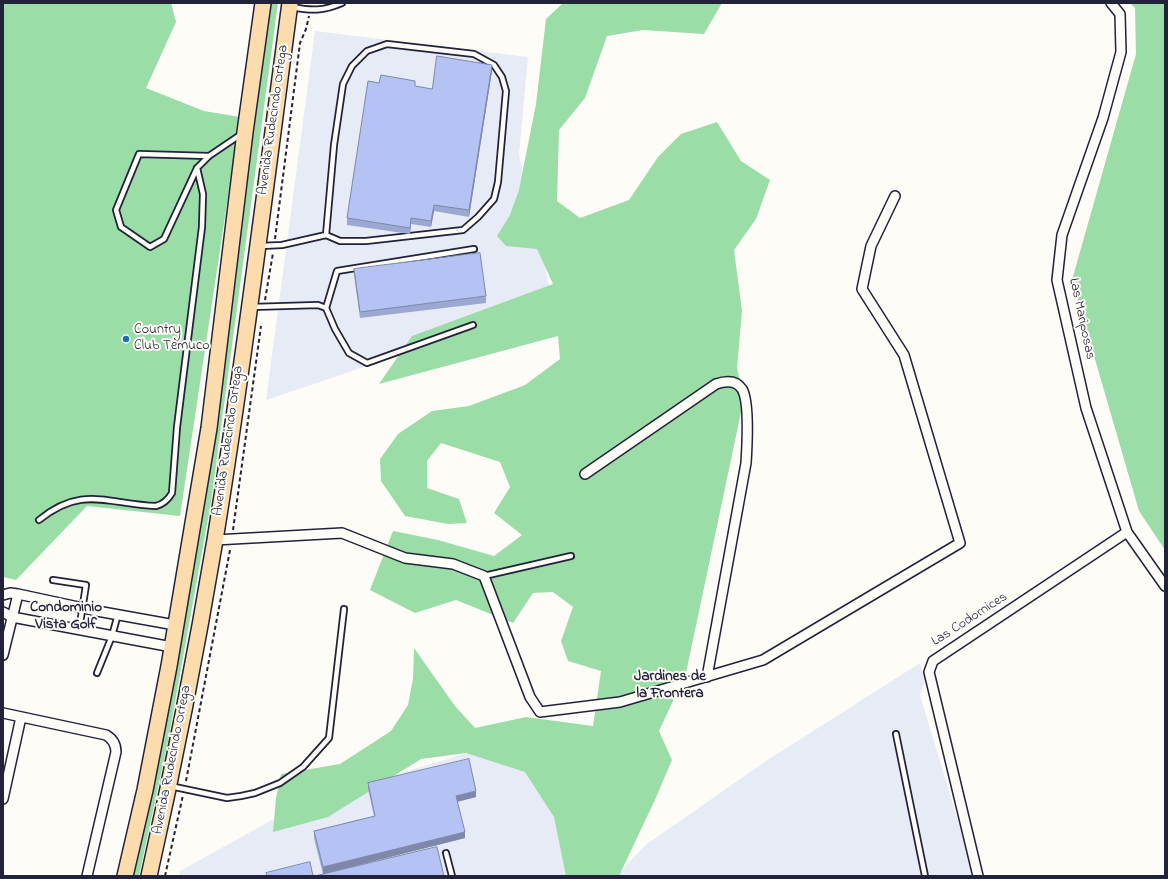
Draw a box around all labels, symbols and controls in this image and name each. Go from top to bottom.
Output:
street label: Avenida Rudecindo Ortega [255,44,293,196]
street label: Las Mariposas [1064,277,1098,361]
place label: Country Club Temuco [134,323,210,356]
marker: Country Club Temuco [121,334,131,344]
street label: Avenida Rudecindo Ortega [210,365,248,517]
street label: Las Codornices [929,589,1011,651]
district label: Condominio Vista Golf [30,600,102,635]
district label: Jardines de la Frontera [634,669,706,704]
street label: Avenida Rudecindo Ortega [150,684,196,836]

